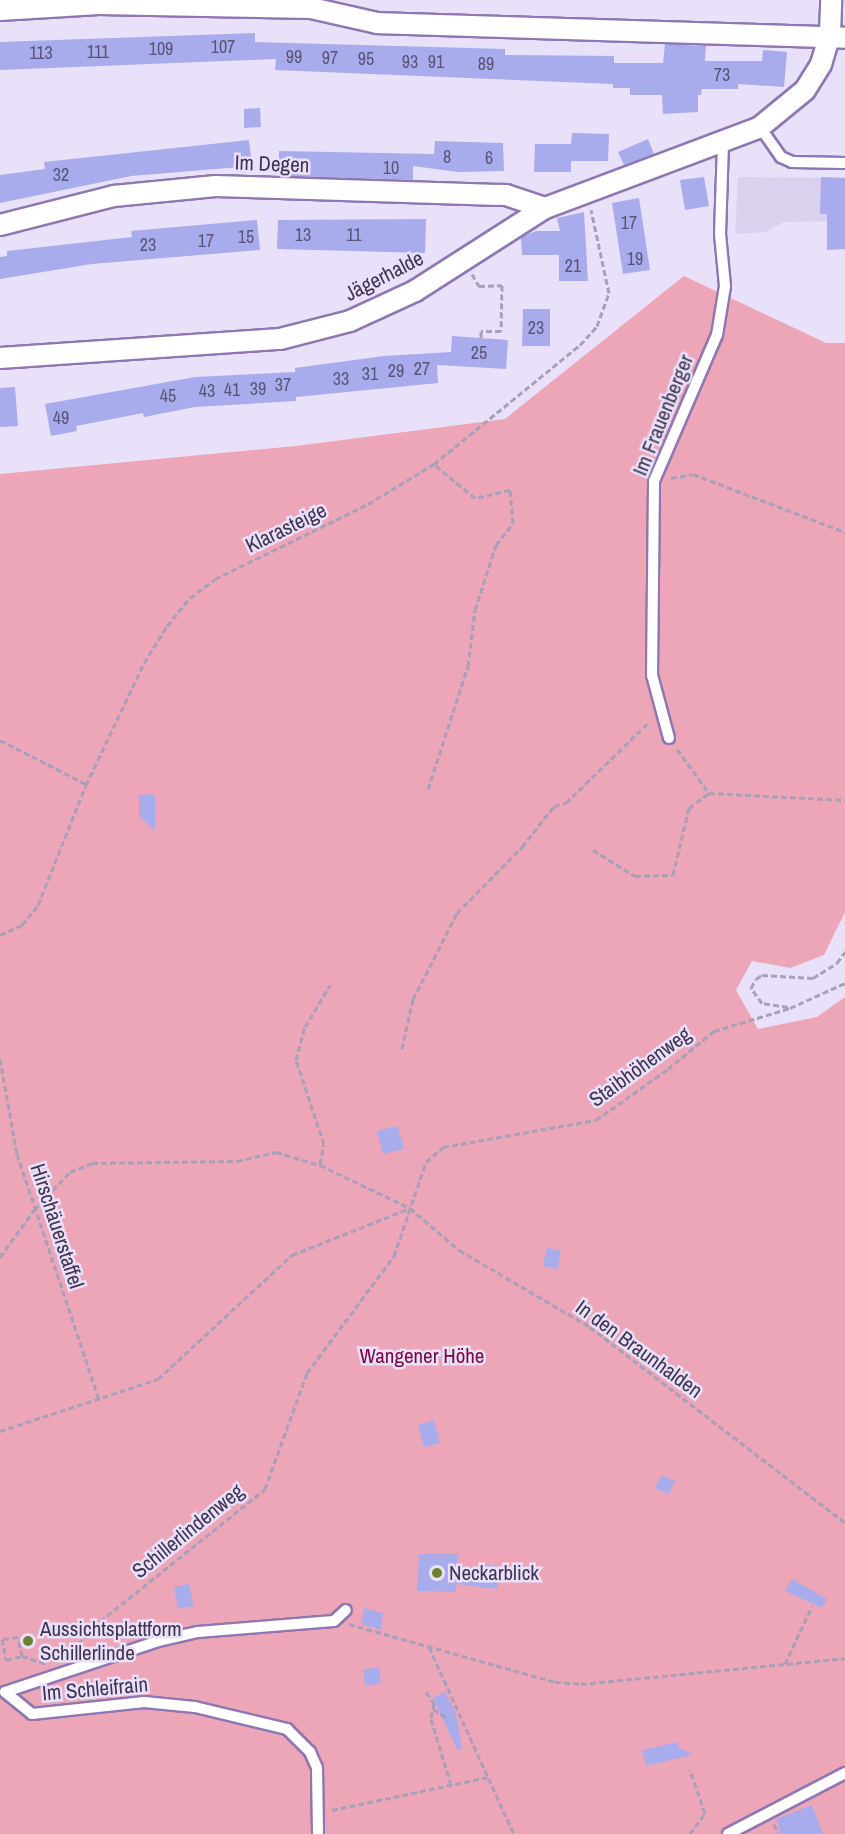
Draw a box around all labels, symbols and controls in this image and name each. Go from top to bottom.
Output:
house number: 107 [211,36,235,58]
house number: 109 [149,38,173,60]
house number: 111 [87,41,109,63]
house number: 113 [29,42,53,64]
house number: 99 [286,46,302,68]
house number: 97 [322,47,338,69]
house number: 95 [358,48,374,70]
house number: 93 [402,51,418,73]
house number: 91 [428,51,444,73]
house number: 89 [478,53,494,75]
house number: 73 [714,64,730,86]
house number: 8 [443,146,451,168]
house number: 6 [485,147,493,169]
street label: Im Degen [234,150,310,178]
house number: 10 [383,157,399,179]
house number: 32 [53,164,69,186]
house number: 17 [621,212,637,234]
house number: 13 [295,224,311,246]
house number: 11 [346,224,362,246]
house number: 15 [238,226,254,248]
house number: 17 [198,230,214,252]
house number: 23 [140,234,156,256]
street label: Jägerhalde [340,245,428,307]
house number: 19 [627,248,643,270]
house number: 21 [565,255,581,277]
house number: 23 [528,317,544,339]
house number: 25 [471,342,487,364]
street label: Im Frauenberger [627,351,699,479]
house number: 27 [414,358,430,380]
house number: 29 [388,360,404,382]
house number: 31 [362,363,378,385]
house number: 33 [333,368,349,390]
house number: 37 [275,374,291,396]
house number: 39 [250,378,266,400]
house number: 41 [224,379,240,401]
house number: 43 [199,380,215,402]
house number: 45 [160,385,176,407]
house number: 49 [53,407,69,429]
street label: Klarasteige [241,498,331,558]
street label: Staibhöhenweg [584,1022,696,1112]
street label: Hirschäuerstaffel [25,1160,89,1292]
street label: In den Braunhalden [571,1295,707,1403]
park label: Wangener Höhe [360,1343,484,1369]
street label: Schillerlindenweg [127,1478,249,1584]
place label: Neckarblick [449,1560,539,1586]
marker: Neckarblick [430,1566,444,1580]
place label: Aussichtsplattform Schillerlinde [40,1616,182,1666]
marker: Aussichtsplattform Schillerlinde [21,1634,35,1648]
street label: Im Schleifrain [41,1672,149,1706]

